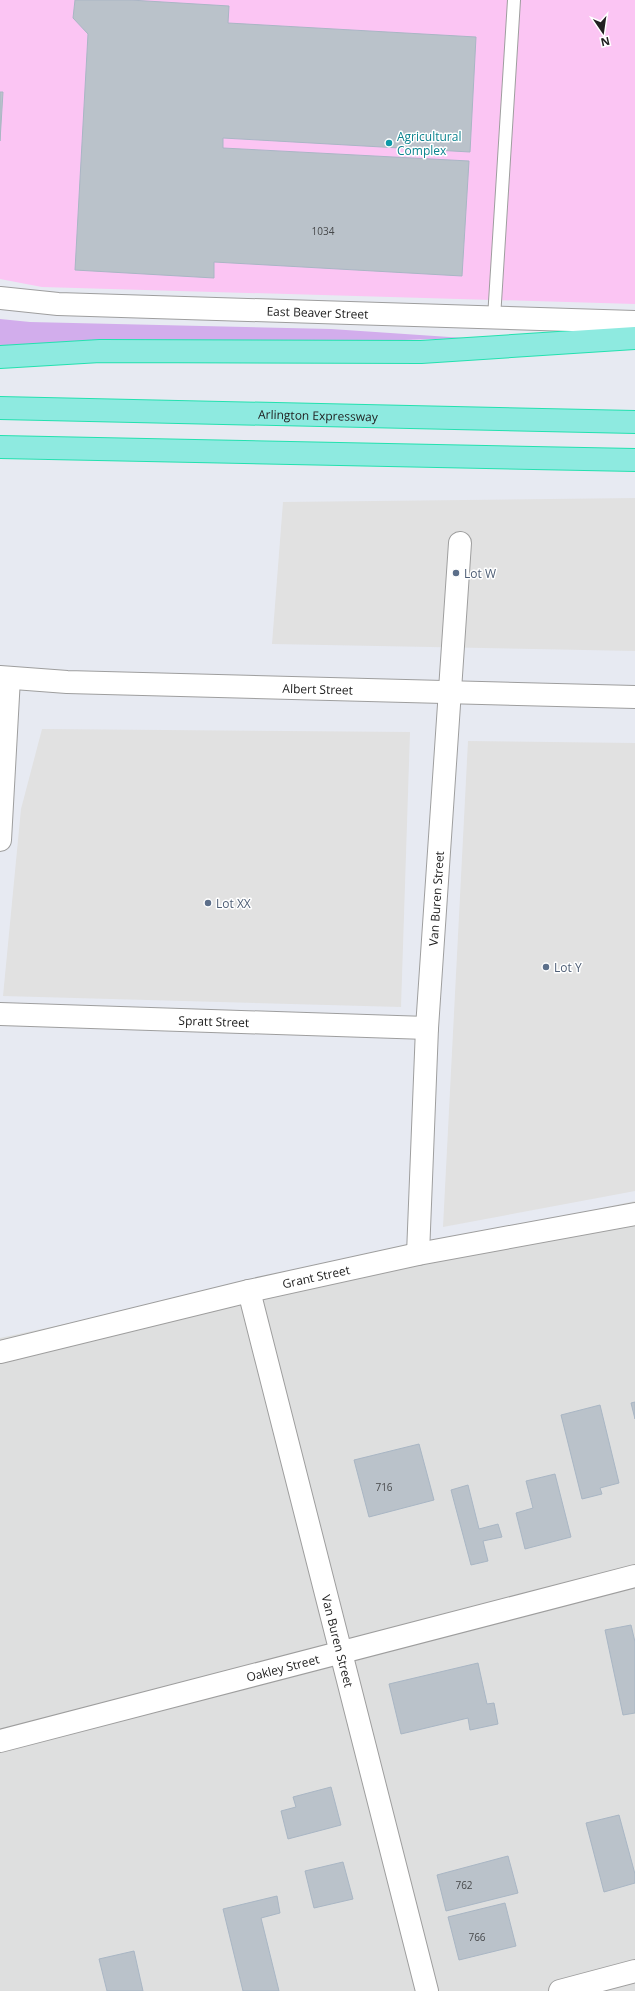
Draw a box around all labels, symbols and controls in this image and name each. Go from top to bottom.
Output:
north arrow [583,12,623,52]
text: N [599,34,611,51]
place label: Agricultural Complex [397,128,461,159]
marker: Agricultural Complex [384,138,394,148]
house number: 1034 [312,224,335,238]
street label: East Beaver Street [266,302,369,322]
street label: Arlington Expressway [258,405,379,425]
place label: Lot W [464,565,496,582]
marker: Lot W [451,568,461,578]
street label: Albert Street [282,679,353,698]
street label: Van Buren Street [424,850,448,947]
place label: Lot XX [216,895,251,912]
marker: Lot XX [203,898,213,908]
place label: Lot Y [554,959,582,976]
marker: Lot Y [541,962,551,972]
street label: Spratt Street [178,1011,250,1031]
street label: Grant Street [281,1261,351,1292]
house number: 716 [375,1480,393,1494]
street label: Van Buren Street [318,1593,358,1689]
street label: Oakley Street [244,1650,321,1685]
house number: 762 [455,1878,473,1892]
house number: 766 [468,1930,486,1944]

